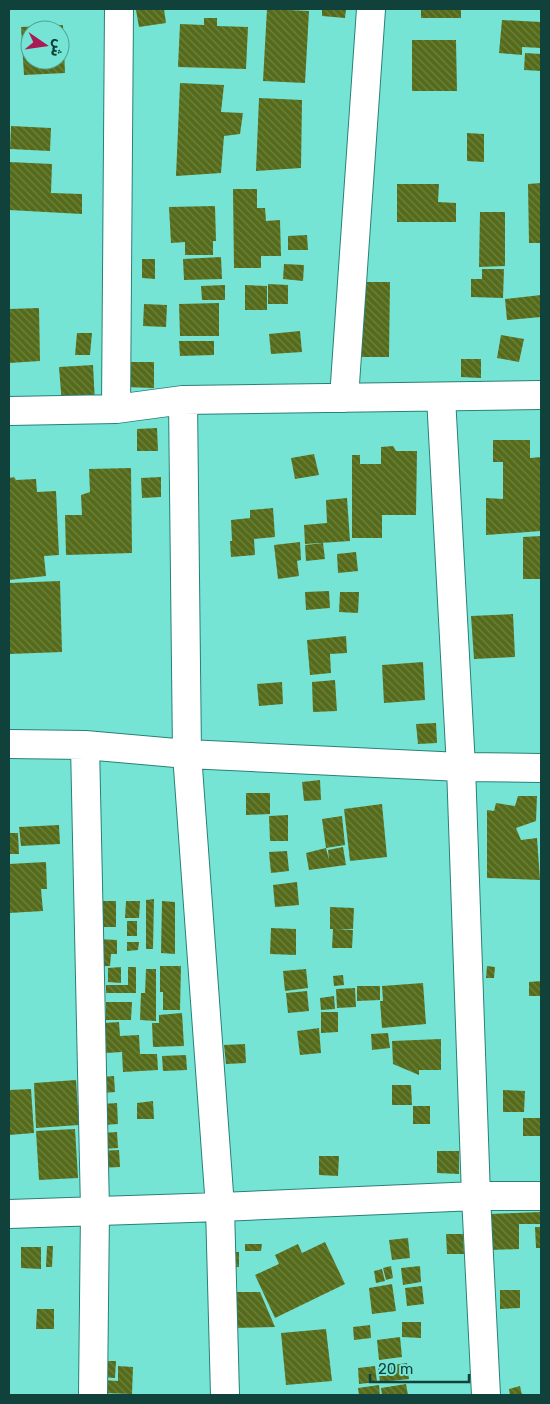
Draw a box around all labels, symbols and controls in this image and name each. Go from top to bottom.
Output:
north arrow [20,20,70,70]
text: ش [47,37,67,59]
scale bar [370,1352,469,1384]
text: 20 m [378,1360,413,1378]

